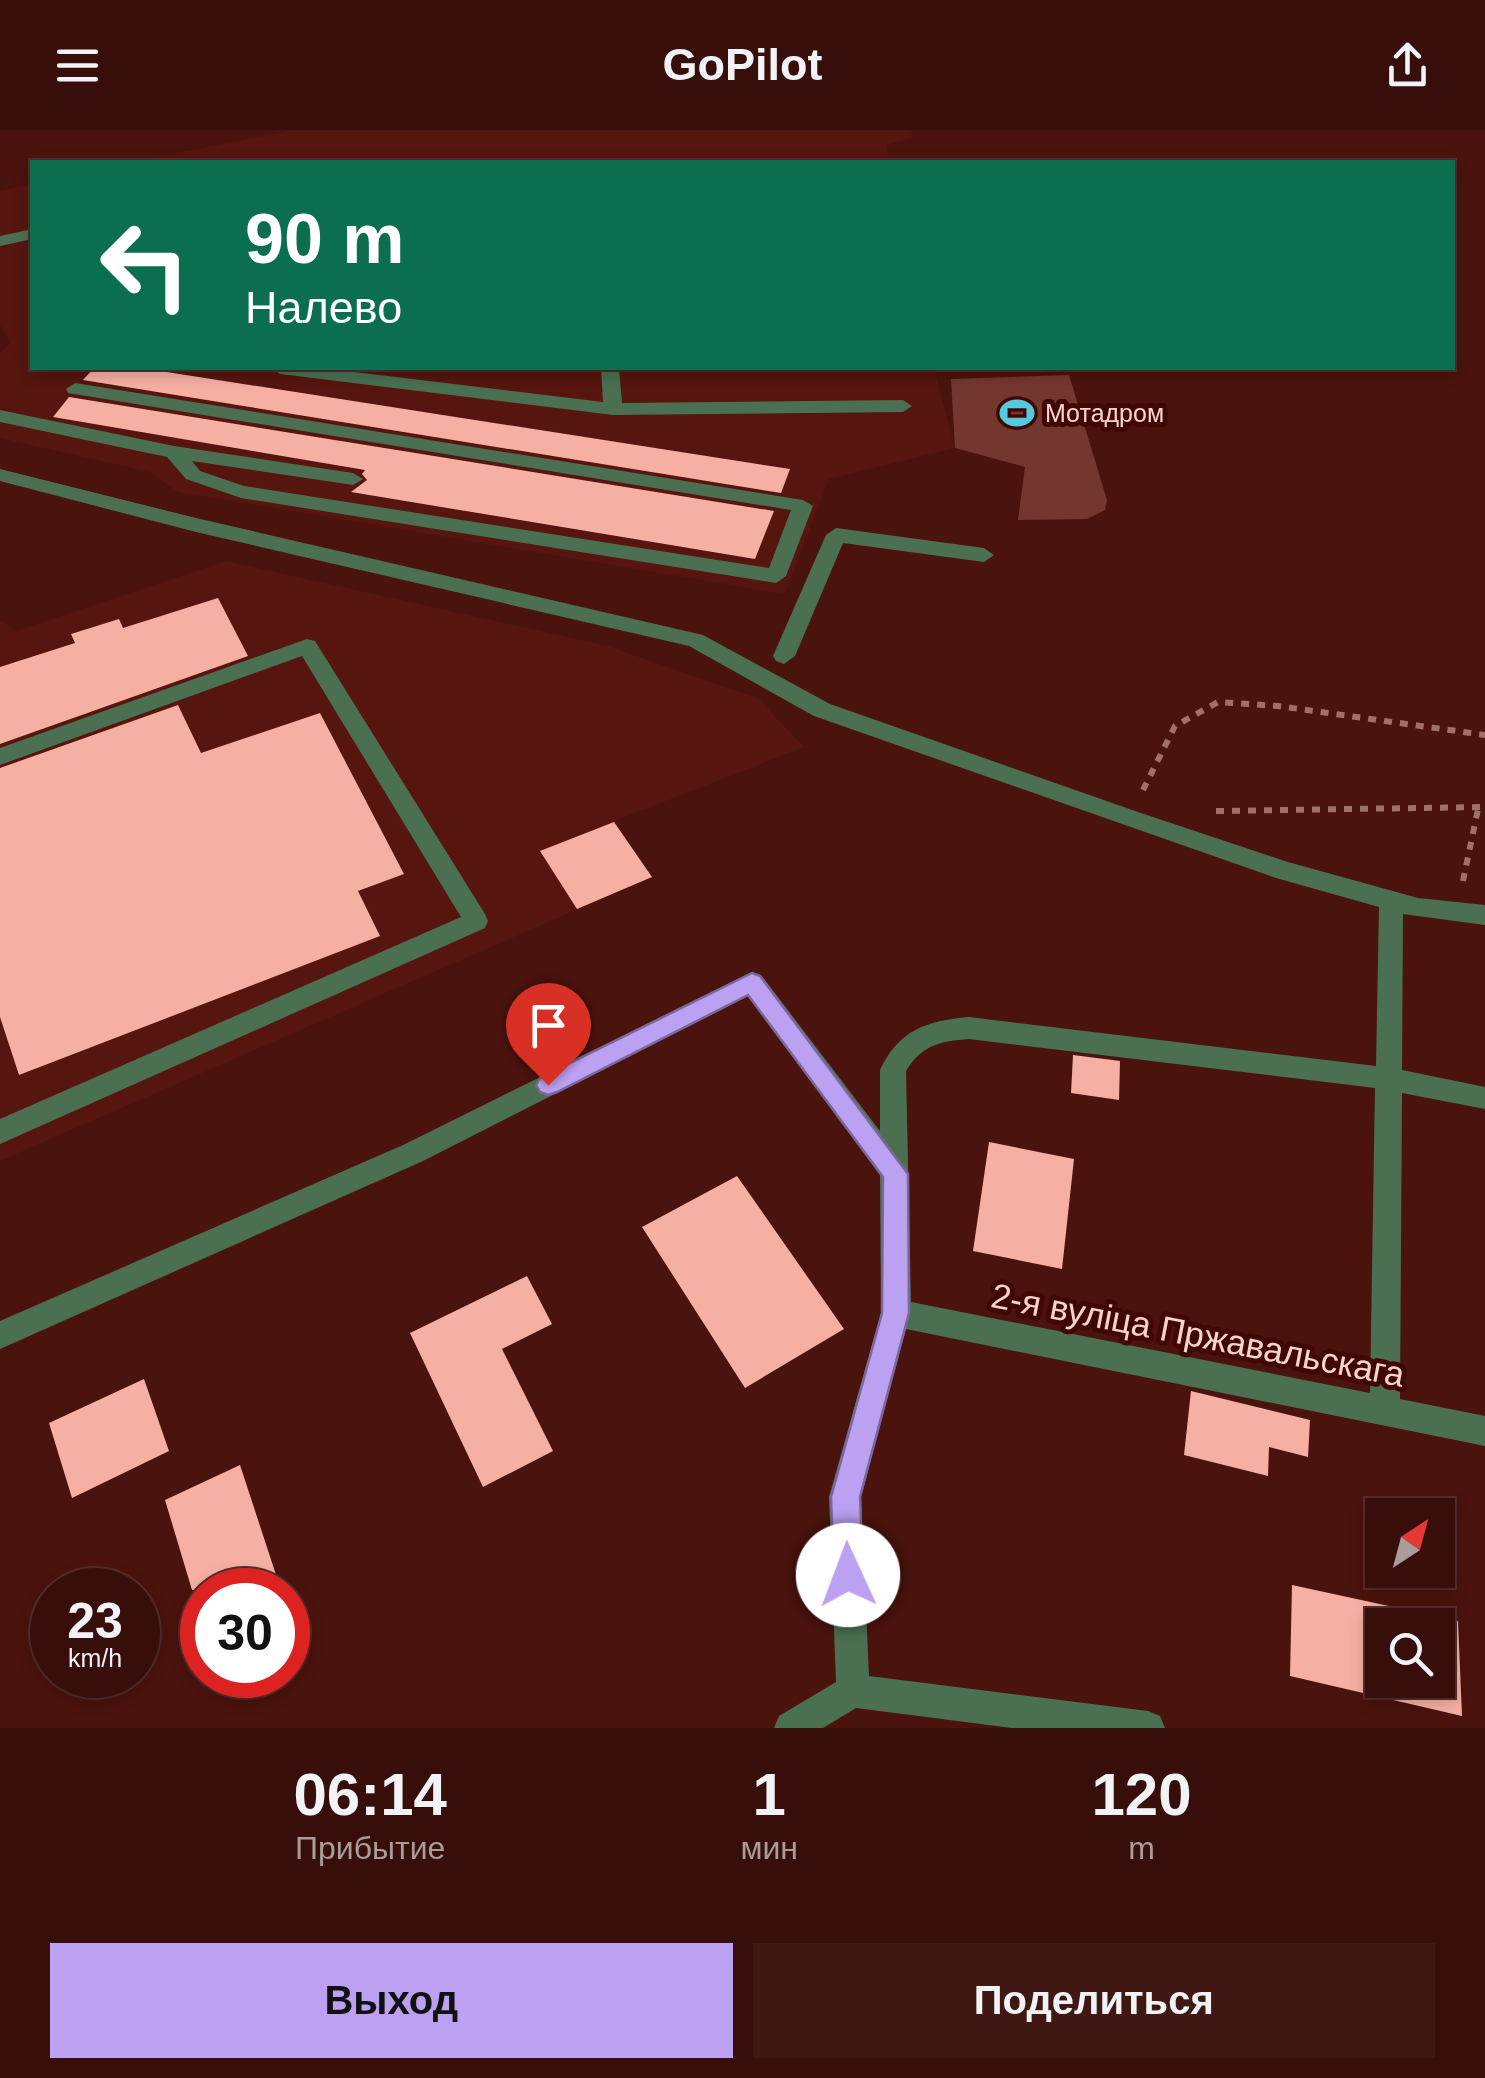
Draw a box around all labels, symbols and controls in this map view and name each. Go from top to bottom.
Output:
icon: menu [50,38,105,93]
icon: share [1380,38,1435,93]
text: GoPilot [663,39,822,90]
icon: left [80,200,210,330]
text: 90 m [245,200,405,278]
text: Налево [245,282,402,333]
sports icon: Мотадром [998,394,1036,432]
place label: Мотадром [1045,399,1164,427]
pin [506,983,591,1086]
icon: arrive [521,998,576,1053]
street label: 2-я вуліца Пржавальскага [988,1275,1409,1394]
north arrow [1365,1498,1455,1588]
map controls [1365,1498,1455,1698]
position arrow [796,1523,900,1627]
speed limit sign: 30 [180,1568,310,1698]
text: 23 [67,1593,123,1649]
button: search [1365,1608,1455,1698]
text: km/h [68,1644,122,1672]
text: 06:14 [293,1761,447,1828]
text: 1 [752,1761,786,1828]
text: 120 [1091,1761,1192,1828]
text: Прибытие [295,1830,445,1866]
text: мин [740,1830,798,1866]
text: m [1128,1830,1155,1866]
button: Выход [50,1943,733,2058]
button: Поделиться [753,1943,1435,2058]

